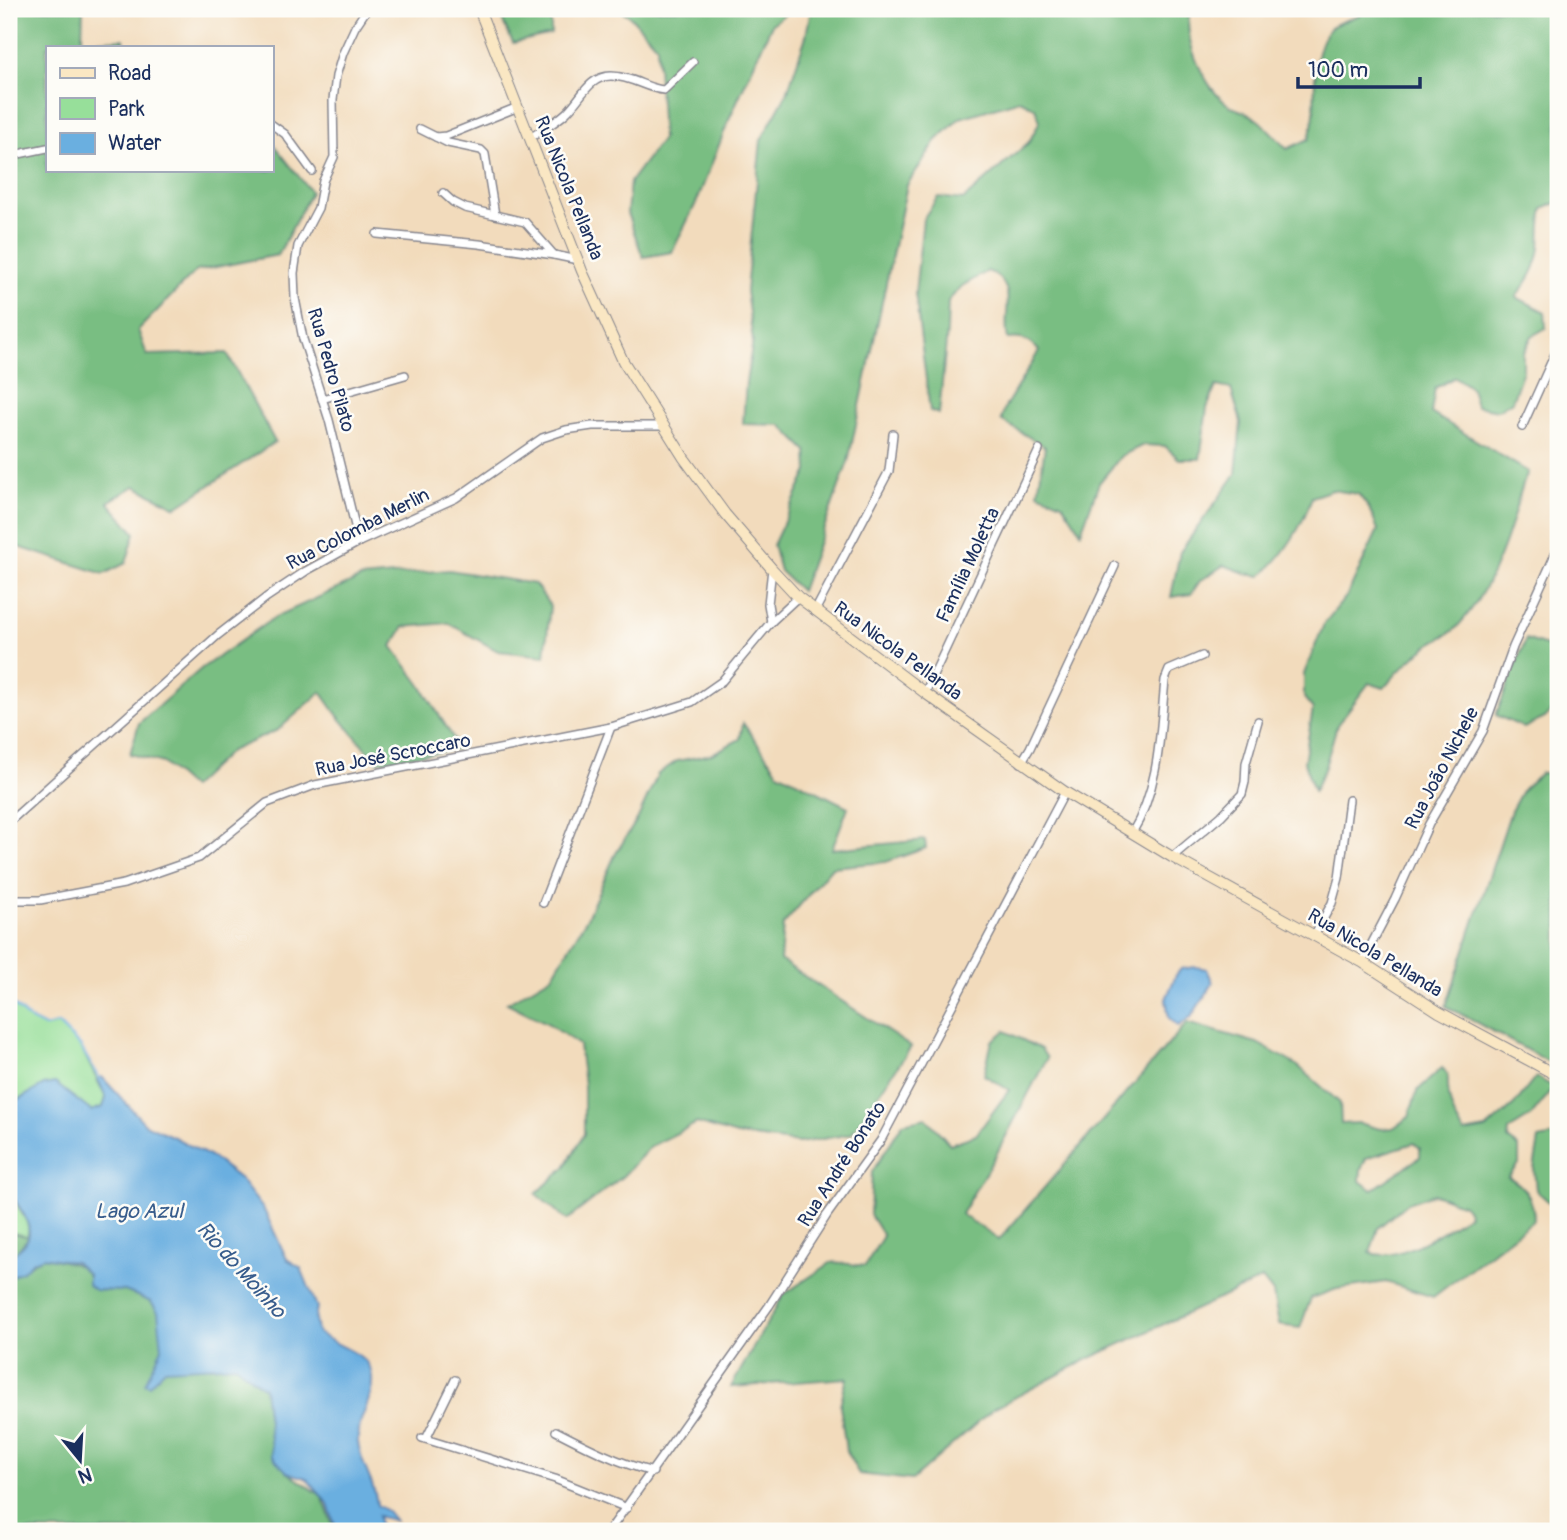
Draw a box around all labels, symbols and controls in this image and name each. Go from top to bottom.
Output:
legend [46,46,273,172]
scale bar [1298,46,1420,90]
text: 100 m [1308,57,1368,84]
text: Road [108,60,152,87]
text: Park [108,96,145,123]
street label: Rua Nicola Pellanda [529,113,609,264]
text: Water [108,130,162,157]
street label: Rua Pedro Pilato [302,305,360,435]
street label: Rua Colomba Merlin [283,483,433,575]
street label: Família Moletta [931,504,1005,626]
street label: Rua Nicola Pellanda [829,596,967,706]
street label: Rua João Nichele [1400,702,1485,833]
street label: Rua José Scroccaro [313,728,473,782]
street label: Rua Nicola Pellanda [1303,903,1447,1003]
street label: Rua André Bonato [793,1097,891,1231]
water label: Lago Azul [95,1198,185,1225]
water label: Rio do Moinho [191,1216,292,1325]
north arrow [46,1424,116,1494]
text: N [75,1462,95,1489]

